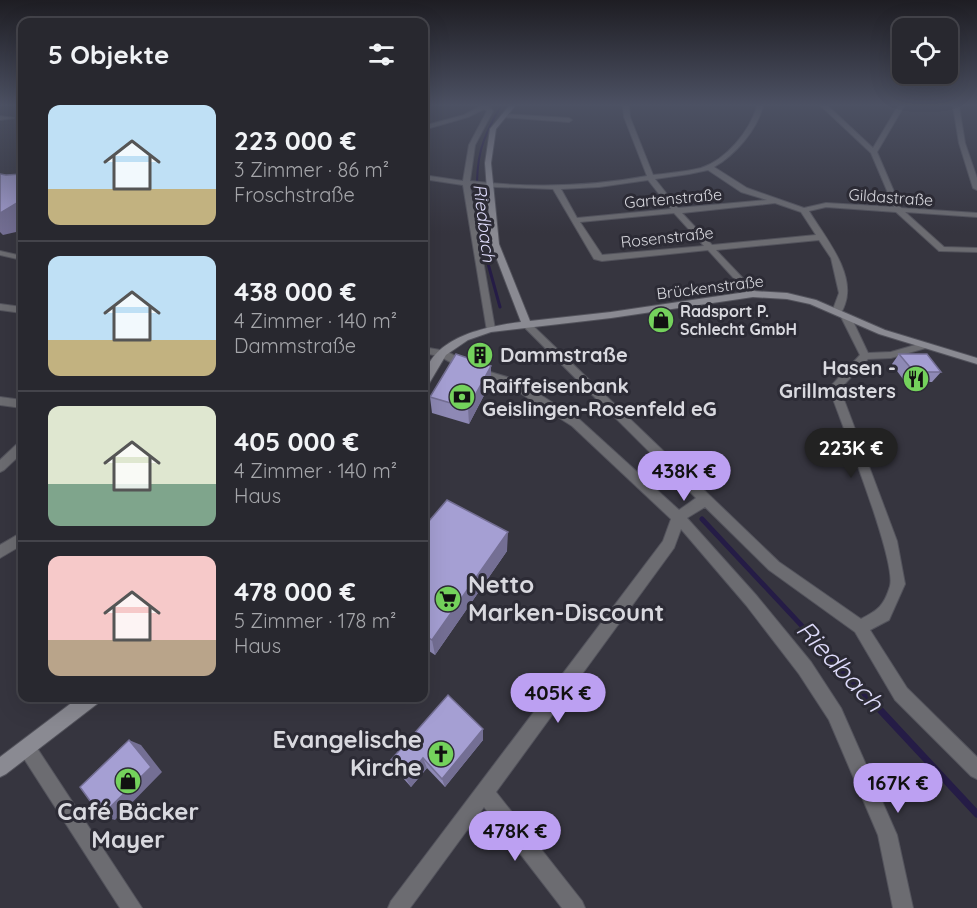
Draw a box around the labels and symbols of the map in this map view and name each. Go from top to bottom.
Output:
water label: Riedbach [468,183,501,264]
street label: Gartenstraße [623,184,723,212]
street label: Gildastraße [848,184,934,210]
street label: Rosenstraße [619,222,715,252]
street label: Brückenstraße [655,271,765,303]
place label: Radsport P. Schlecht GmbH [680,301,797,339]
shop icon: Radsport P. Schlecht GmbH [646,305,676,335]
building icon: Dammstraße [465,340,495,370]
place label: Dammstraße [500,342,628,367]
place label: Hasen - Grillmasters [779,355,896,403]
restaurant icon: Hasen - Grillmasters [901,364,931,394]
place label: Raiffeisenbank Geislingen-Rosenfeld eG [482,373,717,421]
bank icon: Raiffeisenbank Geislingen-Rosenfeld eG [447,382,477,412]
pin: 223K € [802,428,900,479]
pin: 438K € [635,451,733,502]
place label: Netto Marken-Discount [468,569,664,627]
supermarket icon: Netto Marken-Discount [433,584,463,614]
water label: Riedbach [790,613,892,719]
pin: 405K € [509,673,607,724]
place label: Evangelische Kirche [272,724,422,782]
church icon: Evangelische Kirche [426,739,456,769]
pin: 167K € [849,763,947,814]
shop icon: Café Bäcker Mayer [113,766,143,796]
place label: Café Bäcker Mayer [57,796,199,854]
pin: 478K € [466,811,564,862]

